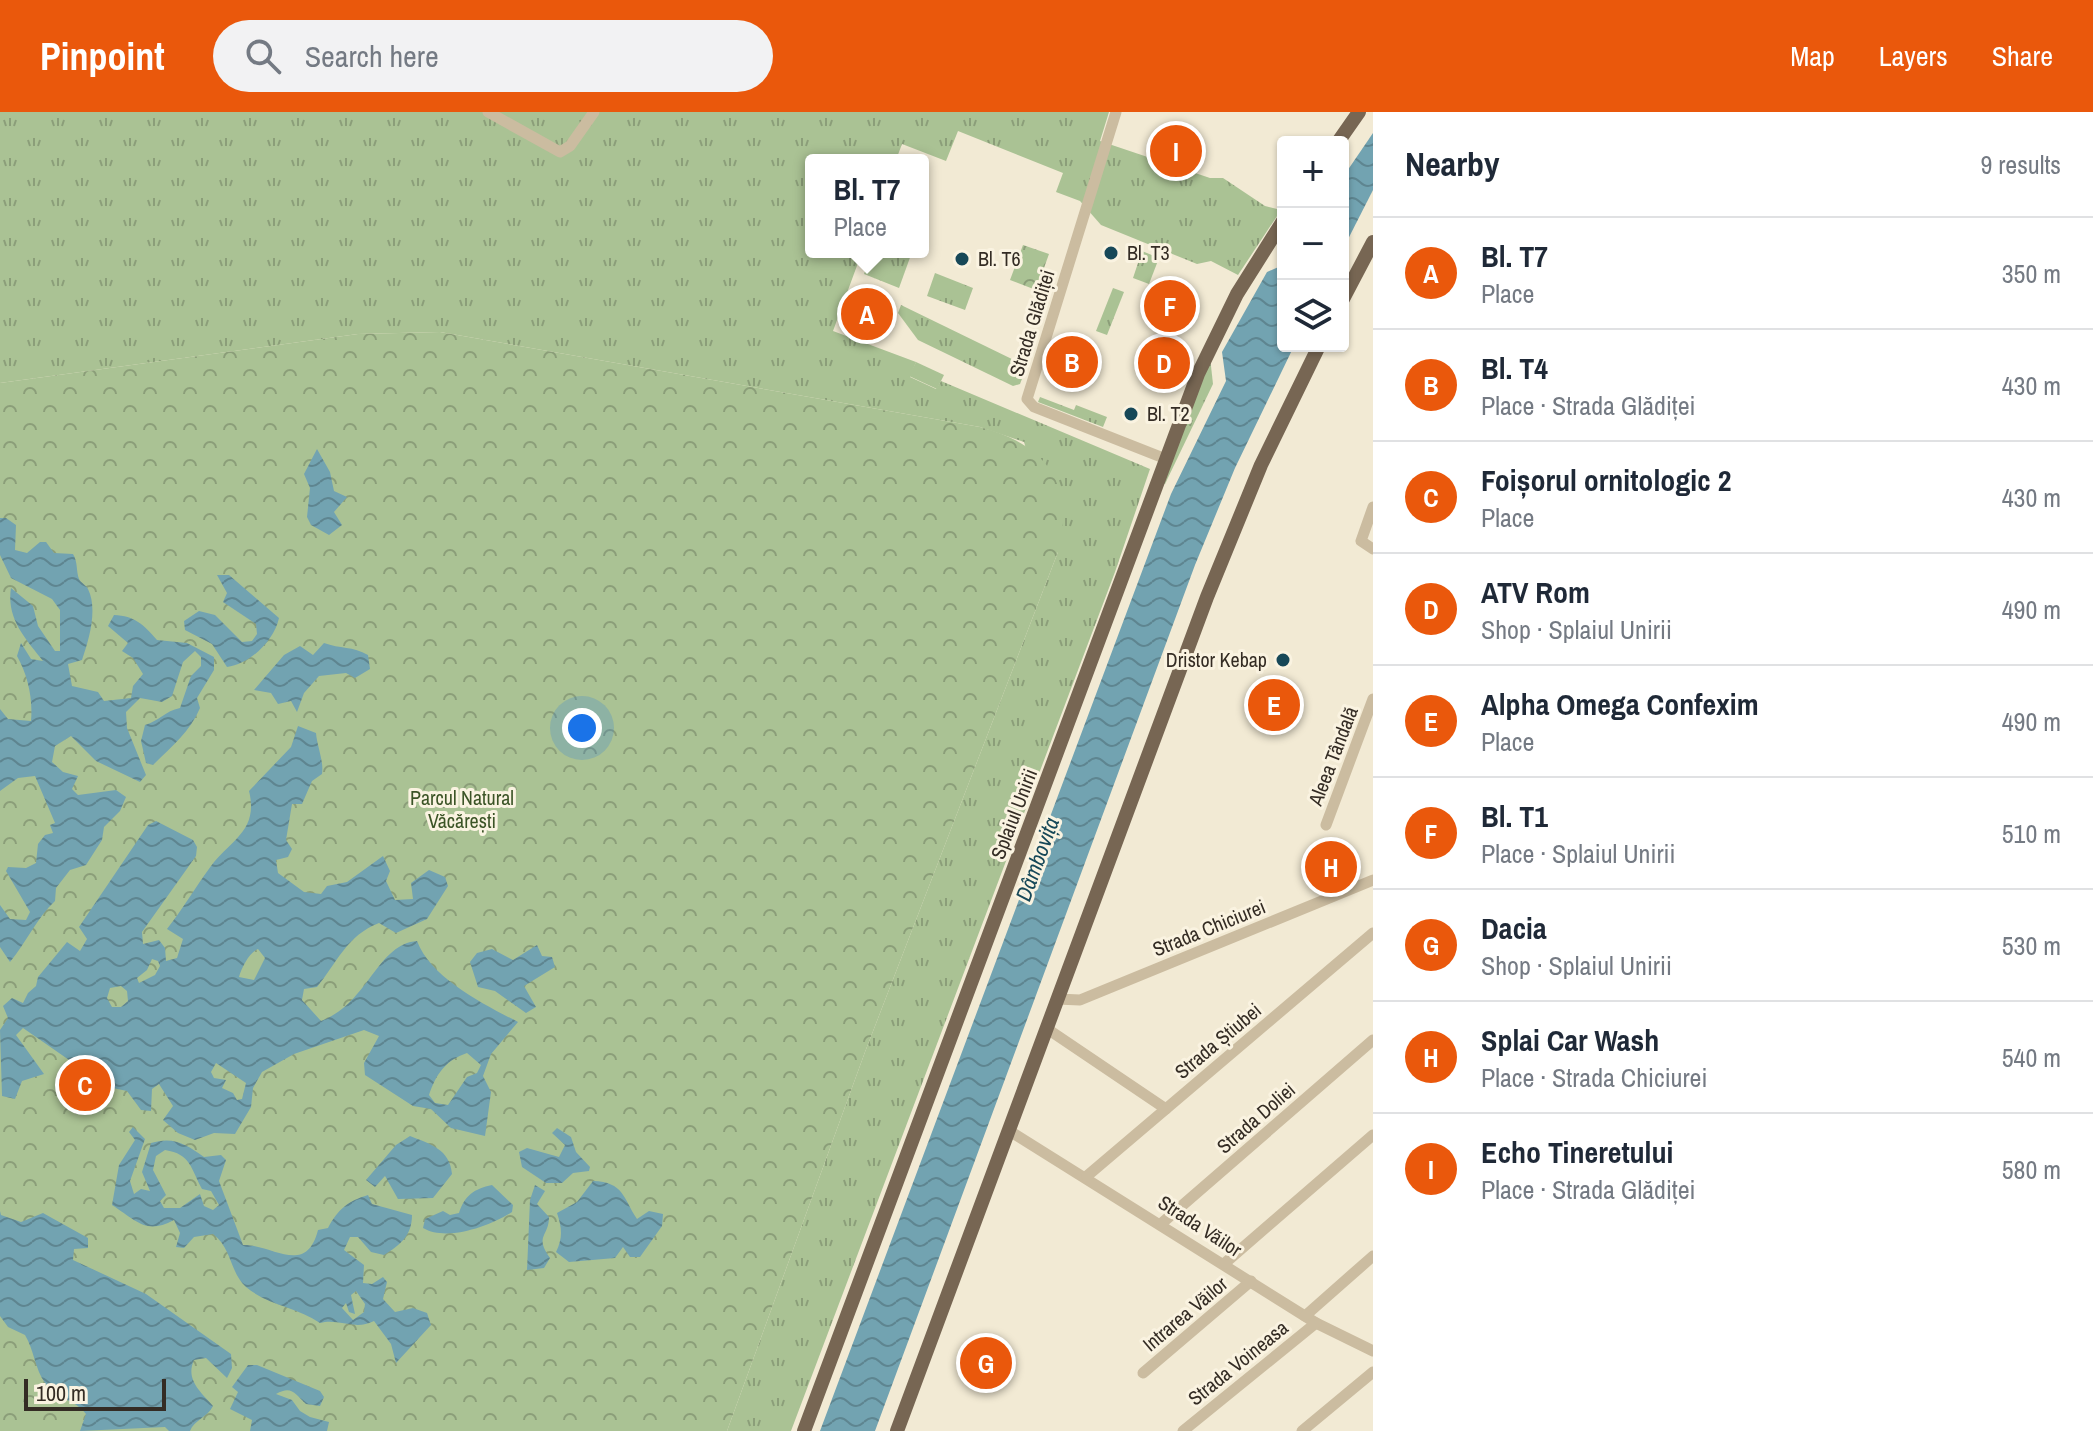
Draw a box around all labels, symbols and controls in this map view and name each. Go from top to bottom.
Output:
search box [213,20,773,92]
text: Pinpoint [40,31,165,82]
icon: search [241,34,285,78]
text: Search here [305,36,439,76]
text: Map [1790,37,1835,75]
text: Layers [1879,37,1948,75]
text: Share [1992,37,2053,75]
pin: I [1150,121,1202,181]
map controls [1277,136,1349,352]
button: + [1277,136,1349,208]
text: Nearby [1405,141,1500,187]
text: 9 results [1980,147,2061,182]
popup [805,154,929,258]
text: Bl. T7 [834,169,901,209]
button: − [1277,208,1349,280]
text: Place [834,209,887,244]
text: Bl. T7 [1481,236,1548,276]
place label: Bl. T3 [1127,239,1170,266]
marker: Bl. T3 [1102,244,1120,262]
place label: Bl. T6 [978,245,1021,272]
marker: Bl. T6 [953,250,971,268]
text: A [1423,256,1439,291]
text: 350 m [2002,256,2061,291]
street label: Strada Glădiței [1002,266,1061,380]
pin: F [1144,276,1196,336]
text: Place [1481,276,1534,311]
button: layers [1277,280,1349,352]
pin: A [841,284,893,344]
pin: B [1046,332,1098,392]
pin: D [1138,333,1190,393]
text: Bl. T4 [1481,348,1548,388]
text: B [1423,368,1439,403]
text: 430 m [2002,368,2061,403]
text: Place · Strada Glădiței [1481,388,1696,423]
place label: Bl. T2 [1147,400,1190,427]
marker: Bl. T2 [1122,405,1140,423]
text: Foișorul ornitologic 2 [1481,460,1731,500]
text: C [1423,480,1439,515]
text: 430 m [2002,480,2061,515]
text: Place [1481,500,1534,535]
text: ATV Rom [1481,572,1590,612]
text: D [1423,592,1439,627]
text: 490 m [2002,592,2061,627]
text: Shop · Splaiul Unirii [1481,612,1672,647]
place label: Dristor Kebap [1166,646,1267,673]
marker: Dristor Kebap [1274,651,1292,669]
pin: E [1248,675,1300,735]
text: Alpha Omega Confexim [1481,684,1759,724]
street label: Aleea Tândală [1301,702,1364,810]
text: E [1424,704,1438,739]
text: 490 m [2002,704,2061,739]
your location [562,708,602,748]
text: Place [1481,724,1534,759]
street label: Splaiul Unirii [984,765,1043,863]
park label: Parcul Natural Văcărești [410,784,514,834]
text: Bl. T1 [1481,796,1548,836]
water label: Dâmbovița [1008,813,1066,905]
text: F [1424,816,1438,851]
text: 510 m [2002,816,2061,851]
text: Place · Splaiul Unirii [1481,836,1675,871]
pin: H [1305,837,1357,897]
street label: Strada Chiciurei [1148,893,1269,962]
text: Dacia [1481,908,1547,948]
text: G [1423,928,1439,963]
text: 530 m [2002,928,2061,963]
text: Shop · Splaiul Unirii [1481,948,1672,983]
street label: Strada Știubei [1169,997,1267,1085]
text: Splai Car Wash [1481,1020,1659,1060]
text: H [1423,1040,1439,1075]
text: 540 m [2002,1040,2061,1075]
pin: C [59,1055,111,1115]
text: Place · Strada Chiciurei [1481,1060,1707,1095]
street label: Strada Doliei [1211,1076,1301,1159]
text: Echo Tineretului [1481,1132,1673,1172]
text: I [1428,1152,1434,1187]
text: 580 m [2002,1152,2061,1187]
text: Place · Strada Glădiței [1481,1172,1696,1207]
street label: Strada Văilor [1153,1189,1248,1263]
street label: Intrarea Văilor [1137,1270,1233,1357]
street label: Strada Voineasa [1182,1314,1293,1411]
pin: G [960,1333,1012,1393]
scale bar [24,1375,166,1411]
text: 100 m [36,1378,86,1408]

